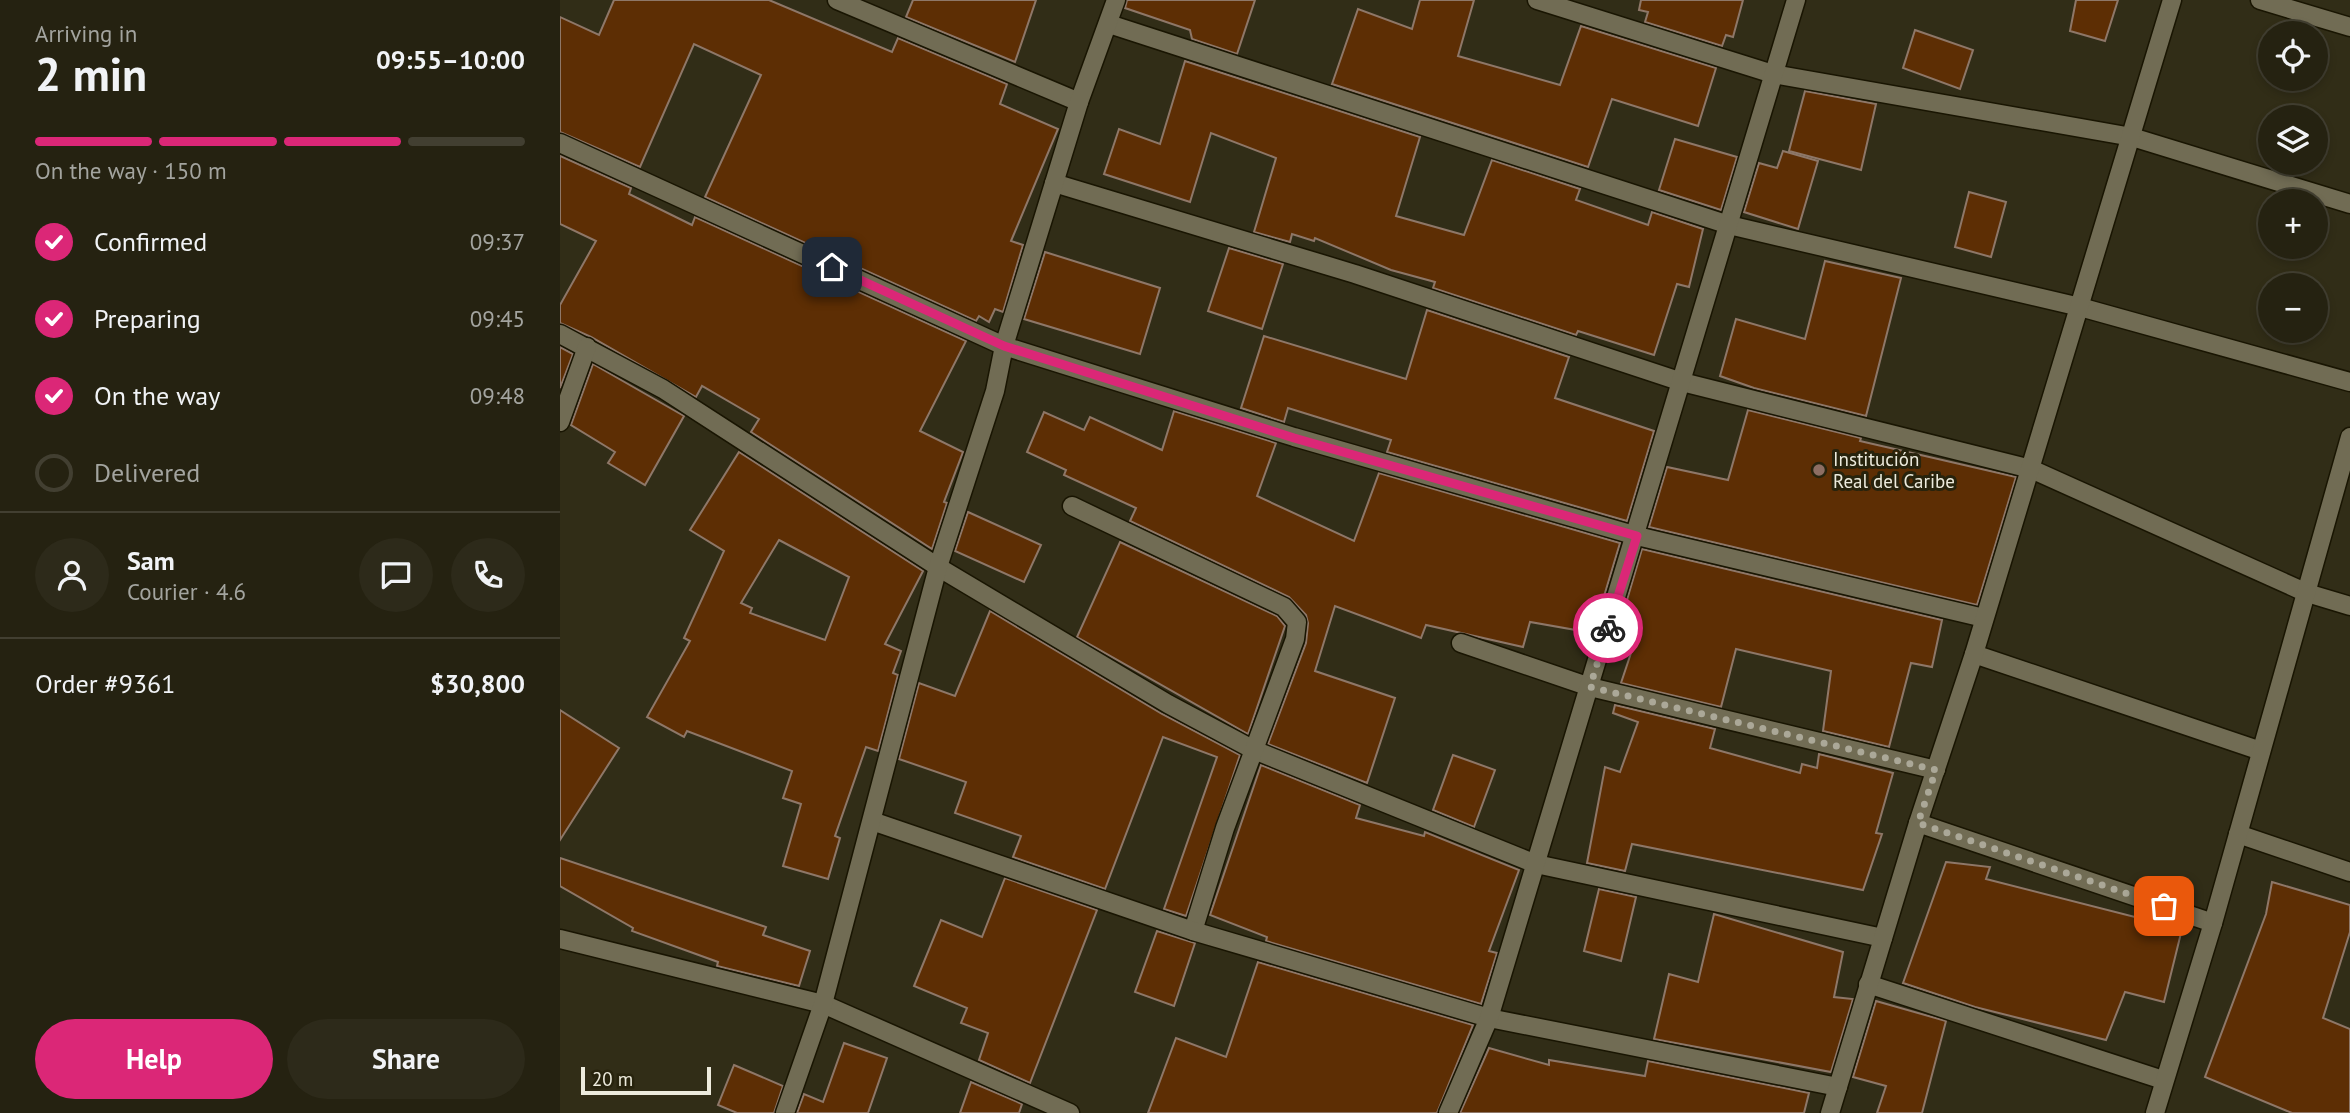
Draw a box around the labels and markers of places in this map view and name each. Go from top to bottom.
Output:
pin [802,237,862,297]
place label: Institución Real del Caribe [1833,447,1955,493]
marker: Institución Real del Caribe [1811,462,1827,478]
pin [2134,876,2194,936]

